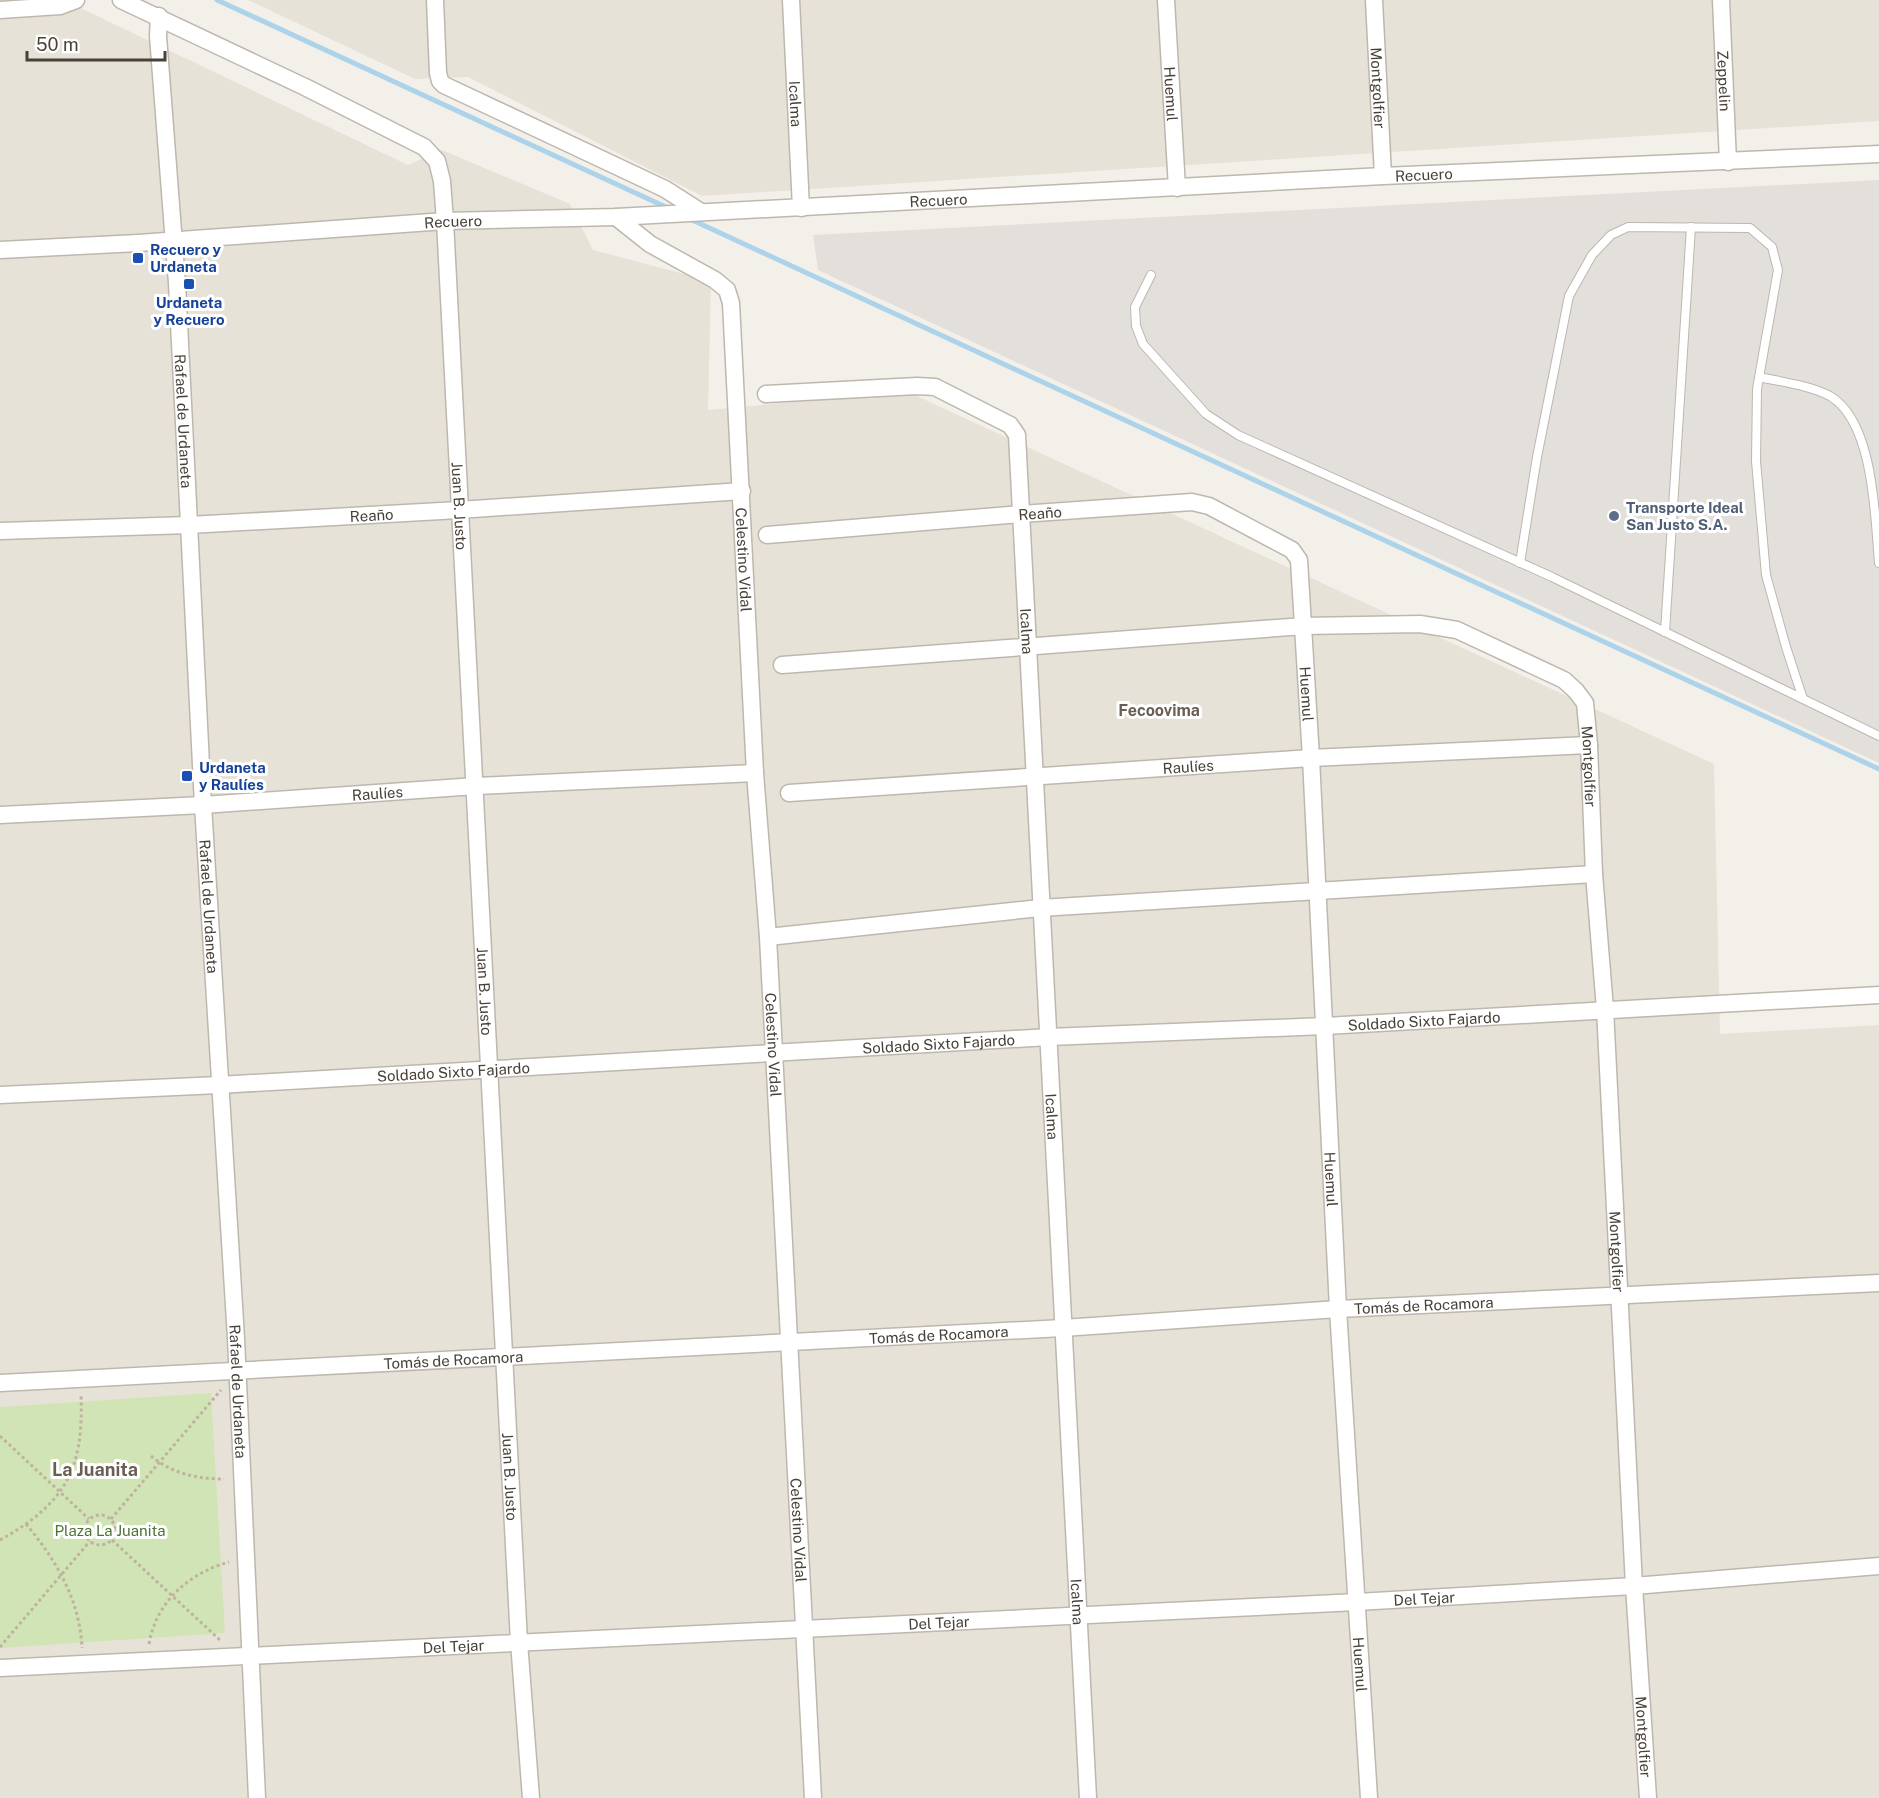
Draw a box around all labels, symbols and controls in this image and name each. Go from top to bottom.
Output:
scale bar [27,24,165,62]
text: 50 m [36,34,79,55]
street label: Montgolfier [1368,47,1389,129]
street label: Zeppelin [1715,50,1734,112]
street label: Huemul [1161,66,1182,122]
street label: Icalma [786,80,806,127]
street label: Recuero [1395,164,1453,184]
street label: Recuero [909,190,968,210]
street label: Recuero [423,212,482,231]
place label: Recuero y Urdaneta [150,241,222,275]
marker: Recuero y Urdaneta [131,251,145,265]
marker: Urdaneta y Recuero [182,277,196,291]
place label: Urdaneta y Recuero [153,294,225,328]
street label: Rafael de Urdaneta [172,354,196,489]
street label: Juan B. Justo [449,461,471,550]
place label: Transporte Ideal San Justo S.A. [1626,499,1744,533]
street label: Reaño [1018,503,1063,523]
street label: Reaño [349,505,394,525]
street label: Celestino Vidal [733,507,755,612]
marker: Transporte Ideal San Justo S.A. [1607,509,1621,523]
street label: Icalma [1018,608,1037,655]
street label: Huemul [1297,666,1317,722]
district label: Fecoovima [1118,701,1200,720]
street label: Montgolfier [1579,725,1600,808]
street label: Raulíes [1162,756,1214,776]
place label: Urdaneta y Raulíes [199,759,266,793]
marker: Urdaneta y Raulíes [180,769,194,783]
street label: Raulíes [351,783,404,803]
street label: Rafael de Urdaneta [197,839,222,974]
street label: Juan B. Justo [474,947,496,1036]
street label: Celestino Vidal [762,992,785,1097]
street label: Soldado Sixto Fajardo [1347,1008,1501,1033]
street label: Soldado Sixto Fajardo [862,1030,1015,1056]
street label: Soldado Sixto Fajardo [376,1059,530,1084]
street label: Icalma [1043,1093,1062,1140]
street label: Huemul [1322,1151,1341,1207]
street label: Montgolfier [1607,1210,1628,1293]
street label: Tomás de Rocamora [1354,1293,1494,1317]
street label: Tomás de Rocamora [869,1322,1009,1347]
street label: Rafael de Urdaneta [227,1324,250,1459]
street label: Tomás de Rocamora [383,1347,524,1372]
street label: Juan B. Justo [500,1432,521,1521]
district label: La Juanita [52,1459,138,1480]
street label: Celestino Vidal [788,1478,810,1583]
park label: Plaza La Juanita [54,1522,166,1539]
street label: Icalma [1068,1578,1087,1625]
street label: Del Tejar [1393,1588,1456,1608]
street label: Del Tejar [908,1612,970,1632]
street label: Del Tejar [422,1636,485,1656]
street label: Huemul [1350,1636,1371,1692]
street label: Montgolfier [1633,1696,1655,1778]

